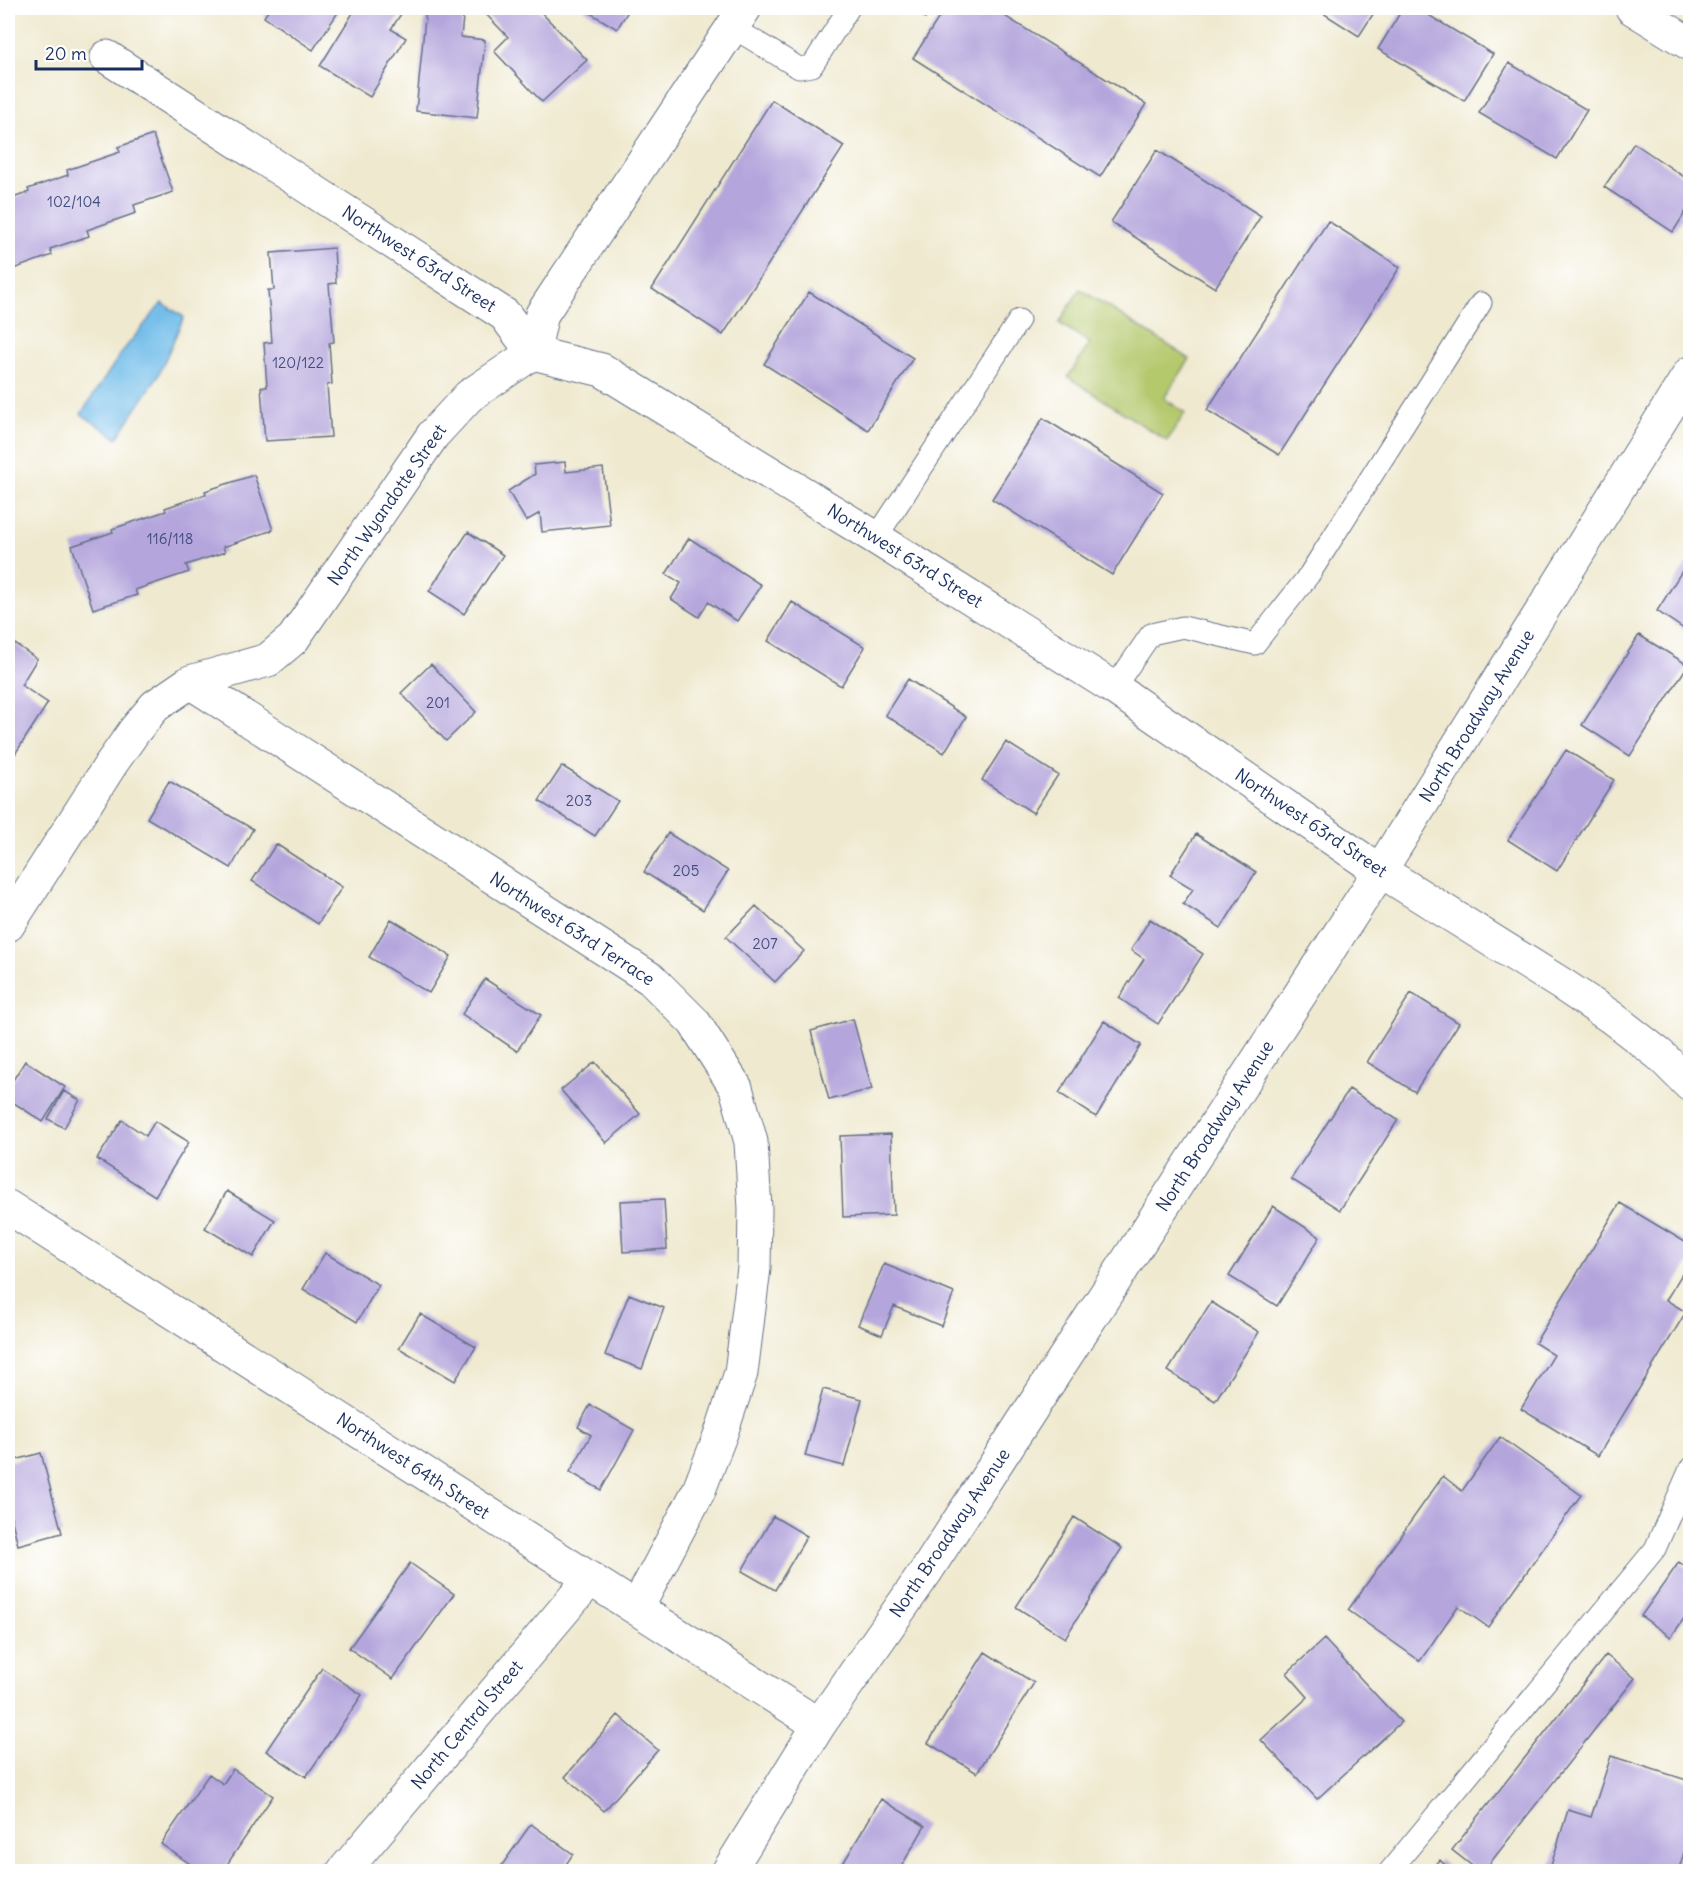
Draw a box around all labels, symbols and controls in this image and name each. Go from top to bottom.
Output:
scale bar [36,33,142,71]
text: 20 m [45,42,87,65]
house number: 102/104 [47,192,101,211]
street label: Northwest 63rd Street [338,200,501,317]
house number: 120/122 [272,353,324,372]
street label: North Wyandotte Street [322,420,451,590]
street label: Northwest 63rd Street [823,498,987,613]
house number: 116/118 [147,529,193,548]
street label: North Broadway Avenue [1414,625,1539,806]
house number: 201 [426,693,450,712]
street label: Northwest 63rd Street [1231,763,1392,882]
house number: 203 [566,791,592,810]
house number: 205 [673,861,699,880]
street label: Northwest 63rd Terrace [485,867,659,991]
house number: 207 [752,934,778,953]
street label: North Broadway Avenue [1151,1036,1279,1216]
street label: Northwest 64th Street [332,1407,494,1524]
street label: North Broadway Avenue [884,1444,1015,1622]
street label: North Central Street [406,1655,527,1794]

